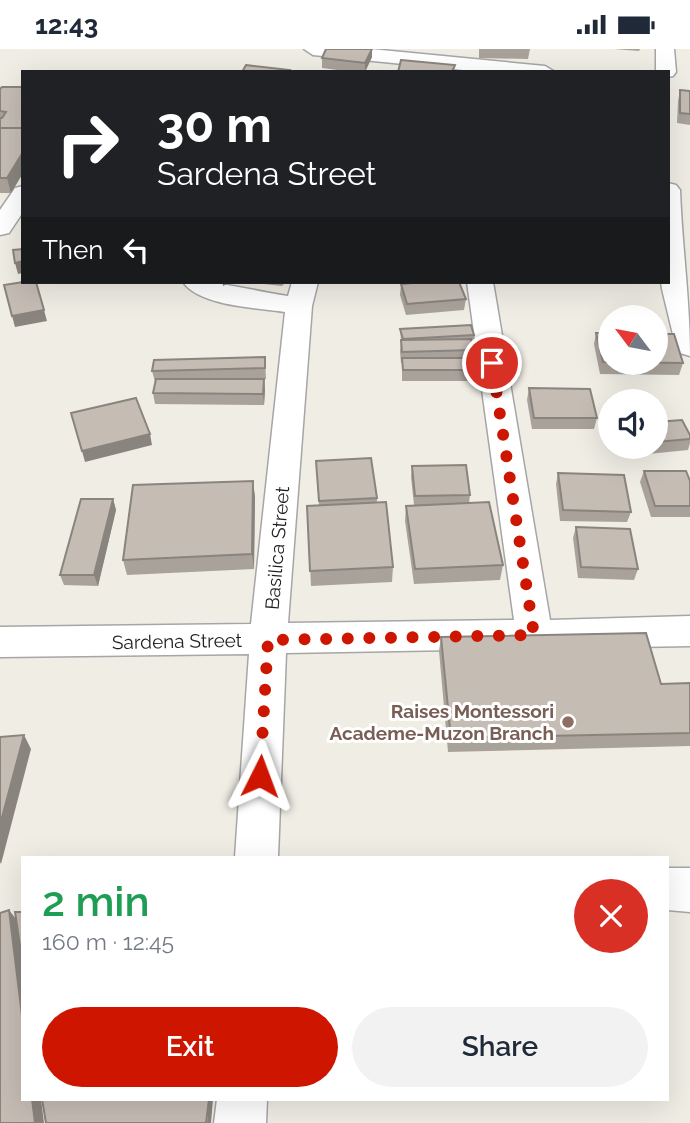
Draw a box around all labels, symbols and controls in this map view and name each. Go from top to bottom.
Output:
text: 12:43 [35,10,98,40]
text: 30 m [157,96,272,153]
icon: right [42,98,133,189]
text: Sardena Street [157,155,376,192]
icon: left [117,231,155,269]
text: Then [42,235,103,265]
north arrow [598,305,668,375]
map controls [598,305,668,459]
pin [462,333,522,393]
icon: arrive [473,344,511,382]
button: sound [598,389,668,459]
street label: Basilica Street [261,485,293,611]
street label: Sardena Street [112,629,243,653]
place label: Raises Montessori Academe-Muzon Branch [330,700,554,744]
marker: Raises Montessori Academe-Muzon Branch [560,714,576,730]
position arrow [223,739,297,813]
text: 2 min [42,877,150,926]
button: close [574,879,648,953]
text: 160 m · 12:45 [42,928,174,955]
button: Exit [42,1007,338,1087]
button: Share [352,1007,648,1087]

